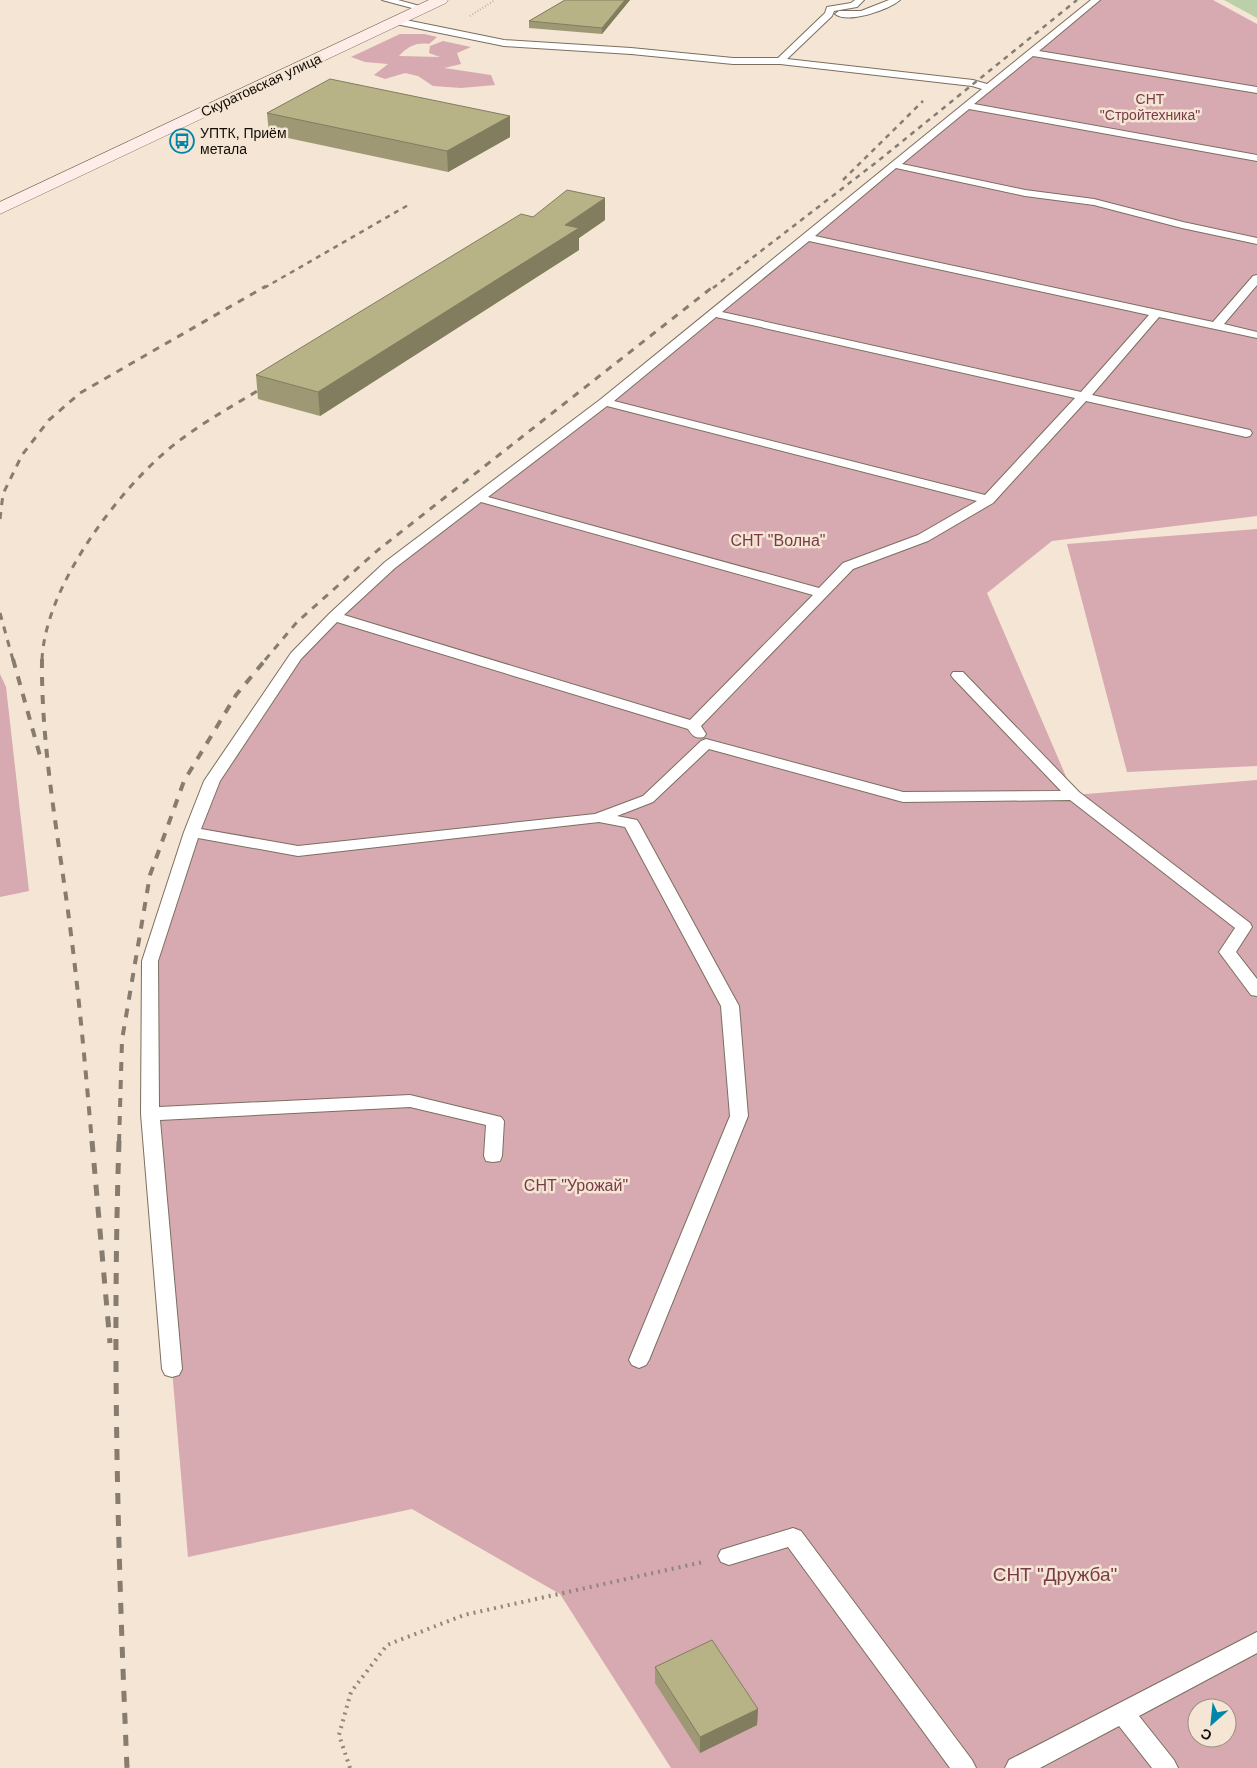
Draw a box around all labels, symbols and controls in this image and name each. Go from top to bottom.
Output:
street label: Скуратовская улица [198,50,324,120]
park label: СНТ "Стройтехника" [1100,91,1200,123]
place label: УПТК, Приём метала [200,125,287,157]
bus stop icon: УПТК, Приём метала [169,128,195,154]
park label: СНТ "Волна" [731,532,825,549]
park label: СНТ "Урожай" [524,1177,628,1194]
park label: СНТ "Дружба" [993,1564,1117,1585]
north arrow [1187,1698,1237,1748]
text: С [1198,1725,1214,1744]

